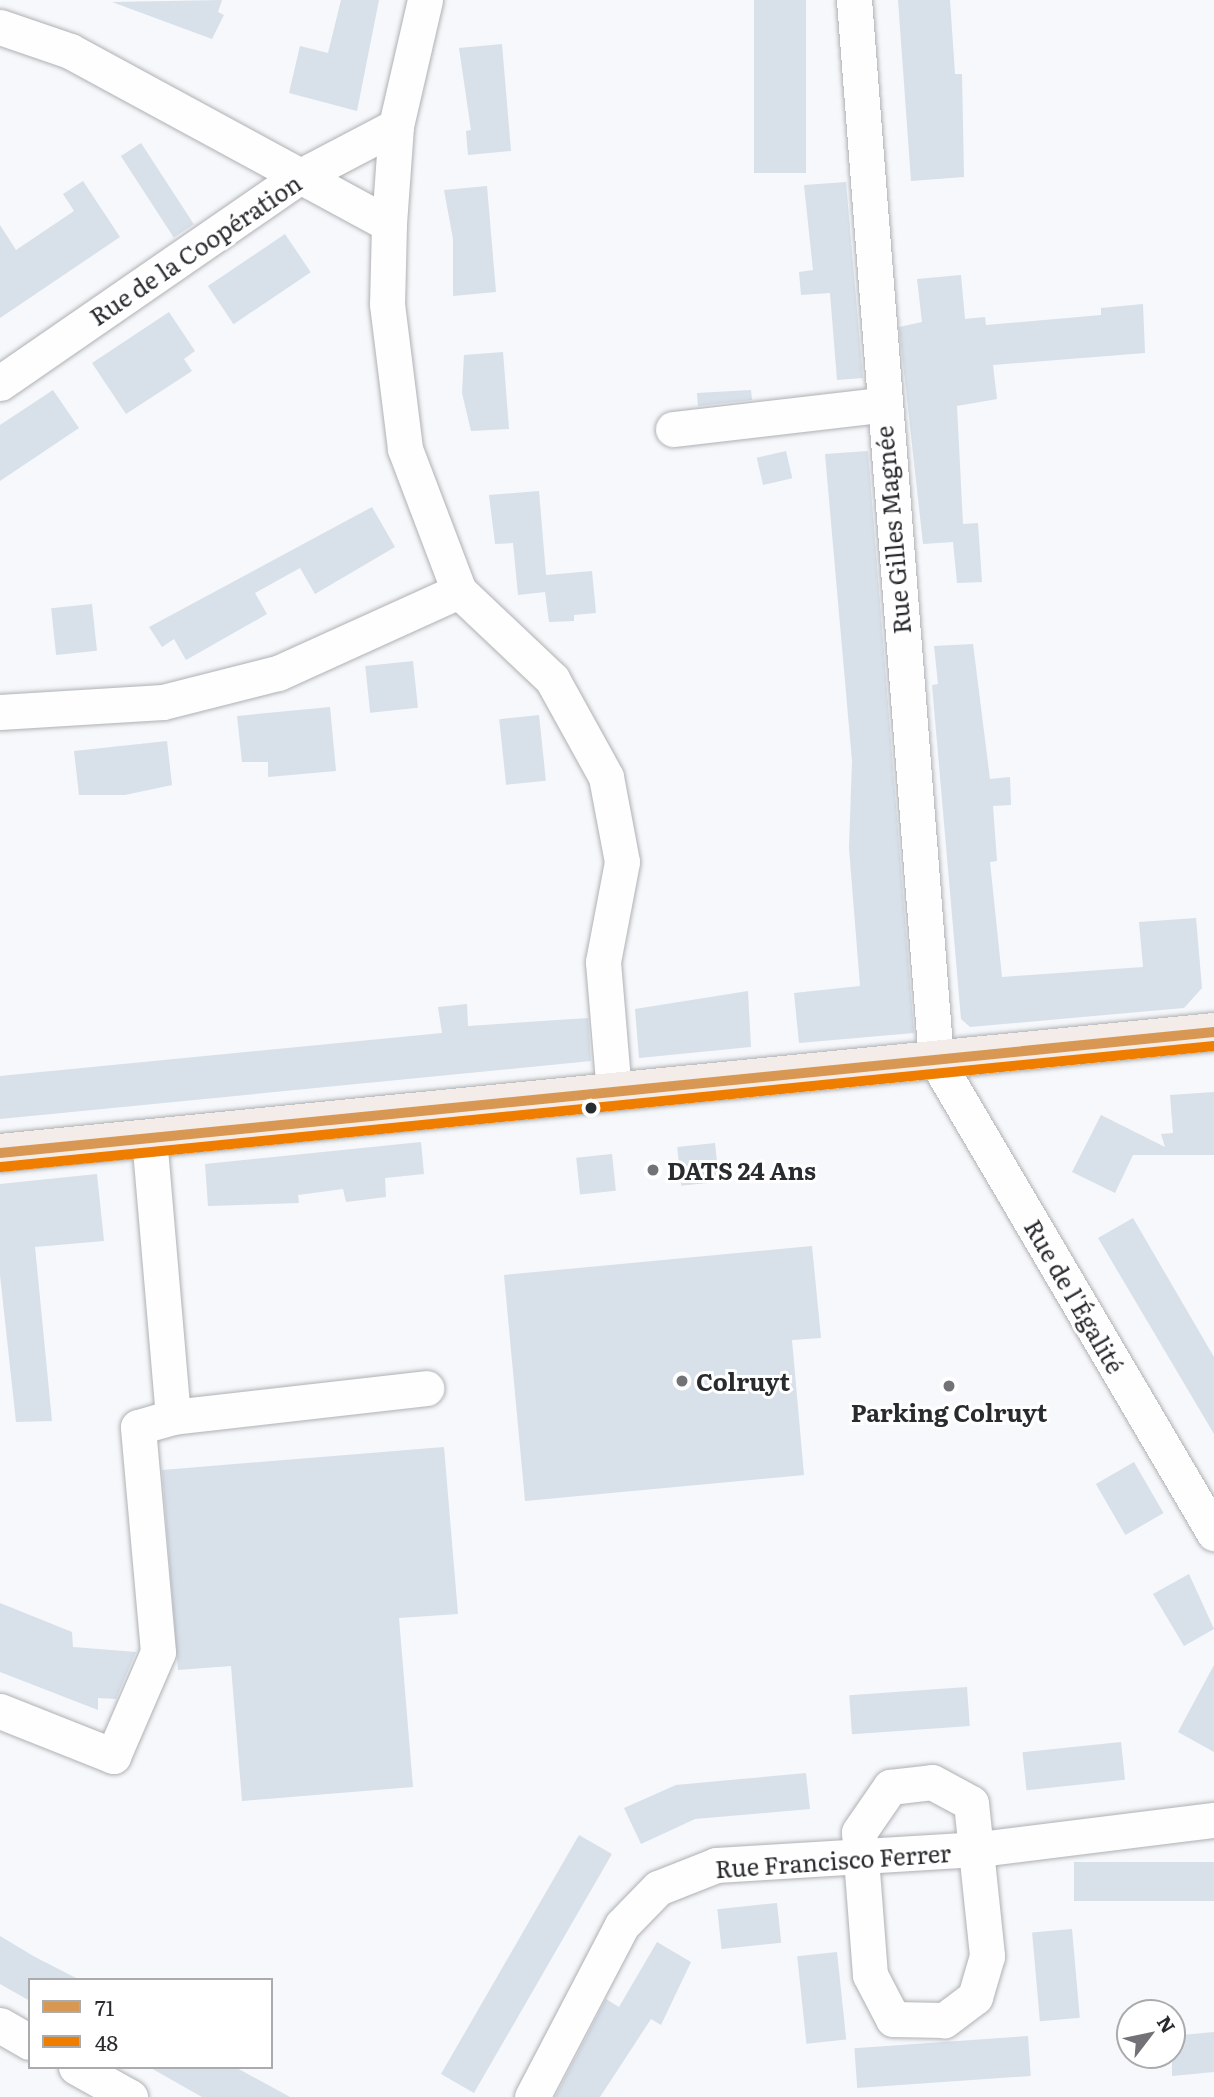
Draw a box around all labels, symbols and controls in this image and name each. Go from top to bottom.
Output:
street label: Rue de la Coopération [84,167,306,331]
street label: Rue Gilles Magnée [869,425,915,635]
unlabelled marker [584,1101,598,1115]
place label: DATS 24 Ans [667,1156,816,1184]
marker: DATS 24 Ans [645,1162,661,1178]
street label: Rue de l'Égalité [1019,1214,1131,1378]
place label: Colruyt [696,1367,790,1395]
marker: Colruyt [674,1373,690,1389]
marker: Parking Colruyt [941,1378,957,1394]
place label: Parking Colruyt [851,1398,1047,1426]
street label: Rue Francisco Ferrer [714,1837,952,1883]
legend [28,1978,273,2069]
text: 71 [95,1991,114,2022]
north arrow [1116,1999,1186,2069]
text: N [1151,2010,1183,2038]
text: 48 [95,2026,118,2057]

